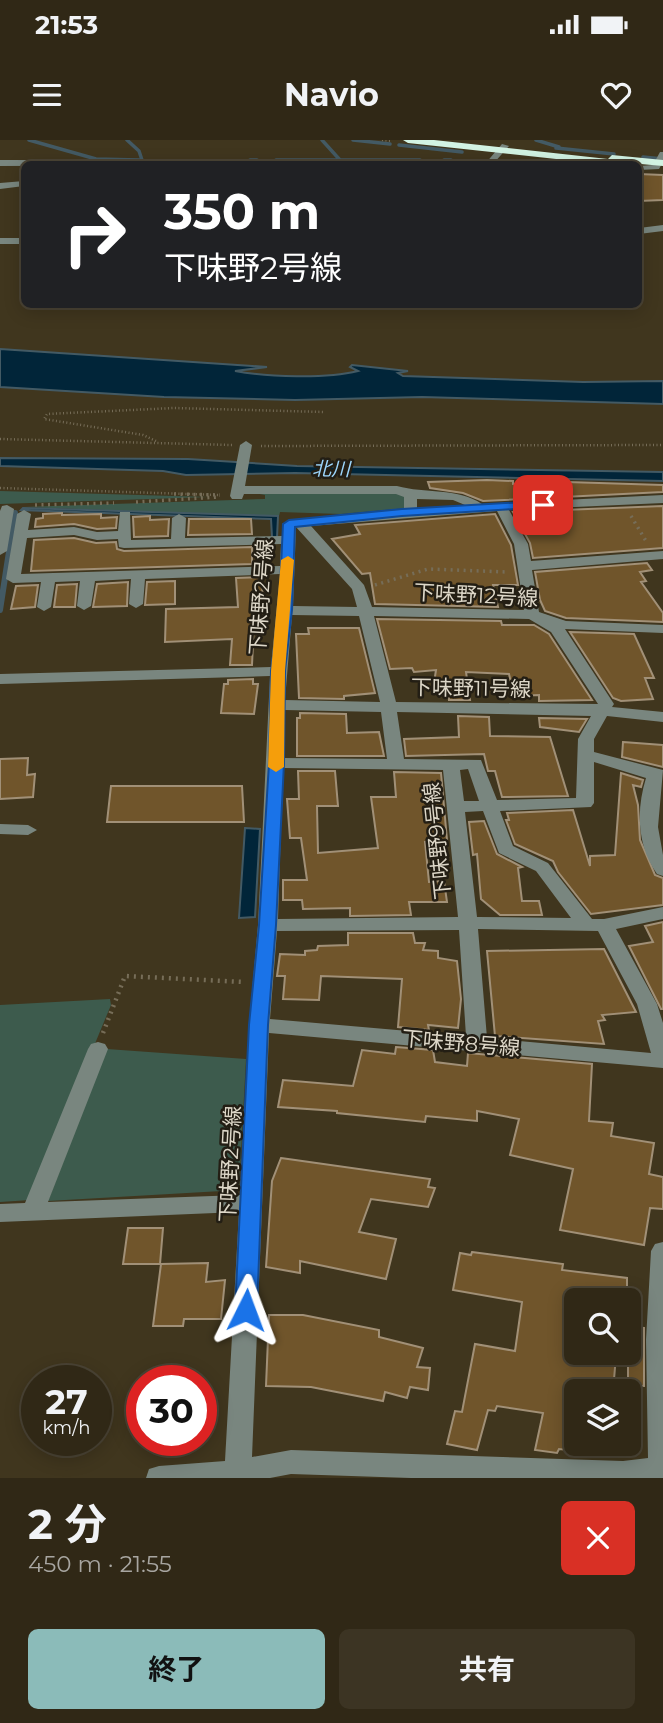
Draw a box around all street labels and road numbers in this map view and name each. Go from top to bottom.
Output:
street label: 下味野2号線 [244,538,278,656]
street label: 下味野12号線 [413,579,539,611]
street label: 下味野11号線 [411,674,531,702]
street label: 下味野9号線 [418,781,456,901]
street label: 下味野8号線 [401,1025,521,1061]
street label: 下味野2号線 [214,1105,246,1223]

